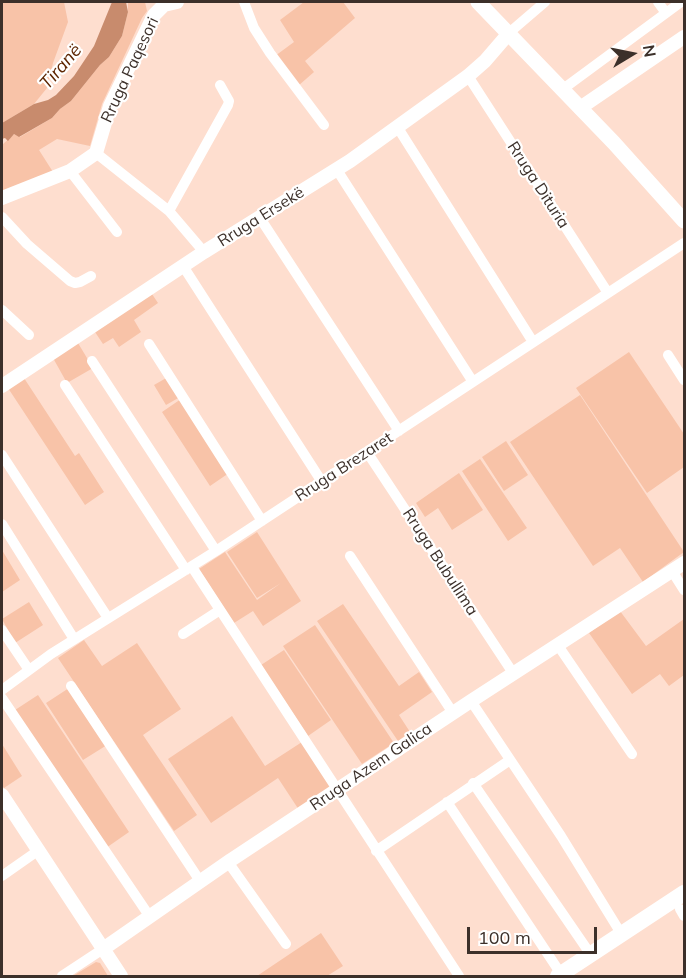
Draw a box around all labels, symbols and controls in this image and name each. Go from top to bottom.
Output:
street label: Rruga Paqesori [97,14,163,126]
north arrow [602,24,662,84]
water label: Tiranë [36,40,86,94]
text: N [639,43,661,59]
street label: Rruga Dituria [503,138,573,232]
street label: Rruga Ersekë [214,183,308,251]
street label: Rruga Brezaret [292,428,396,506]
street label: Rruga Bubullima [398,505,482,619]
street label: Rruga Azem Galica [306,719,436,815]
scale bar [470,915,600,953]
text: 100 m [478,926,531,949]

